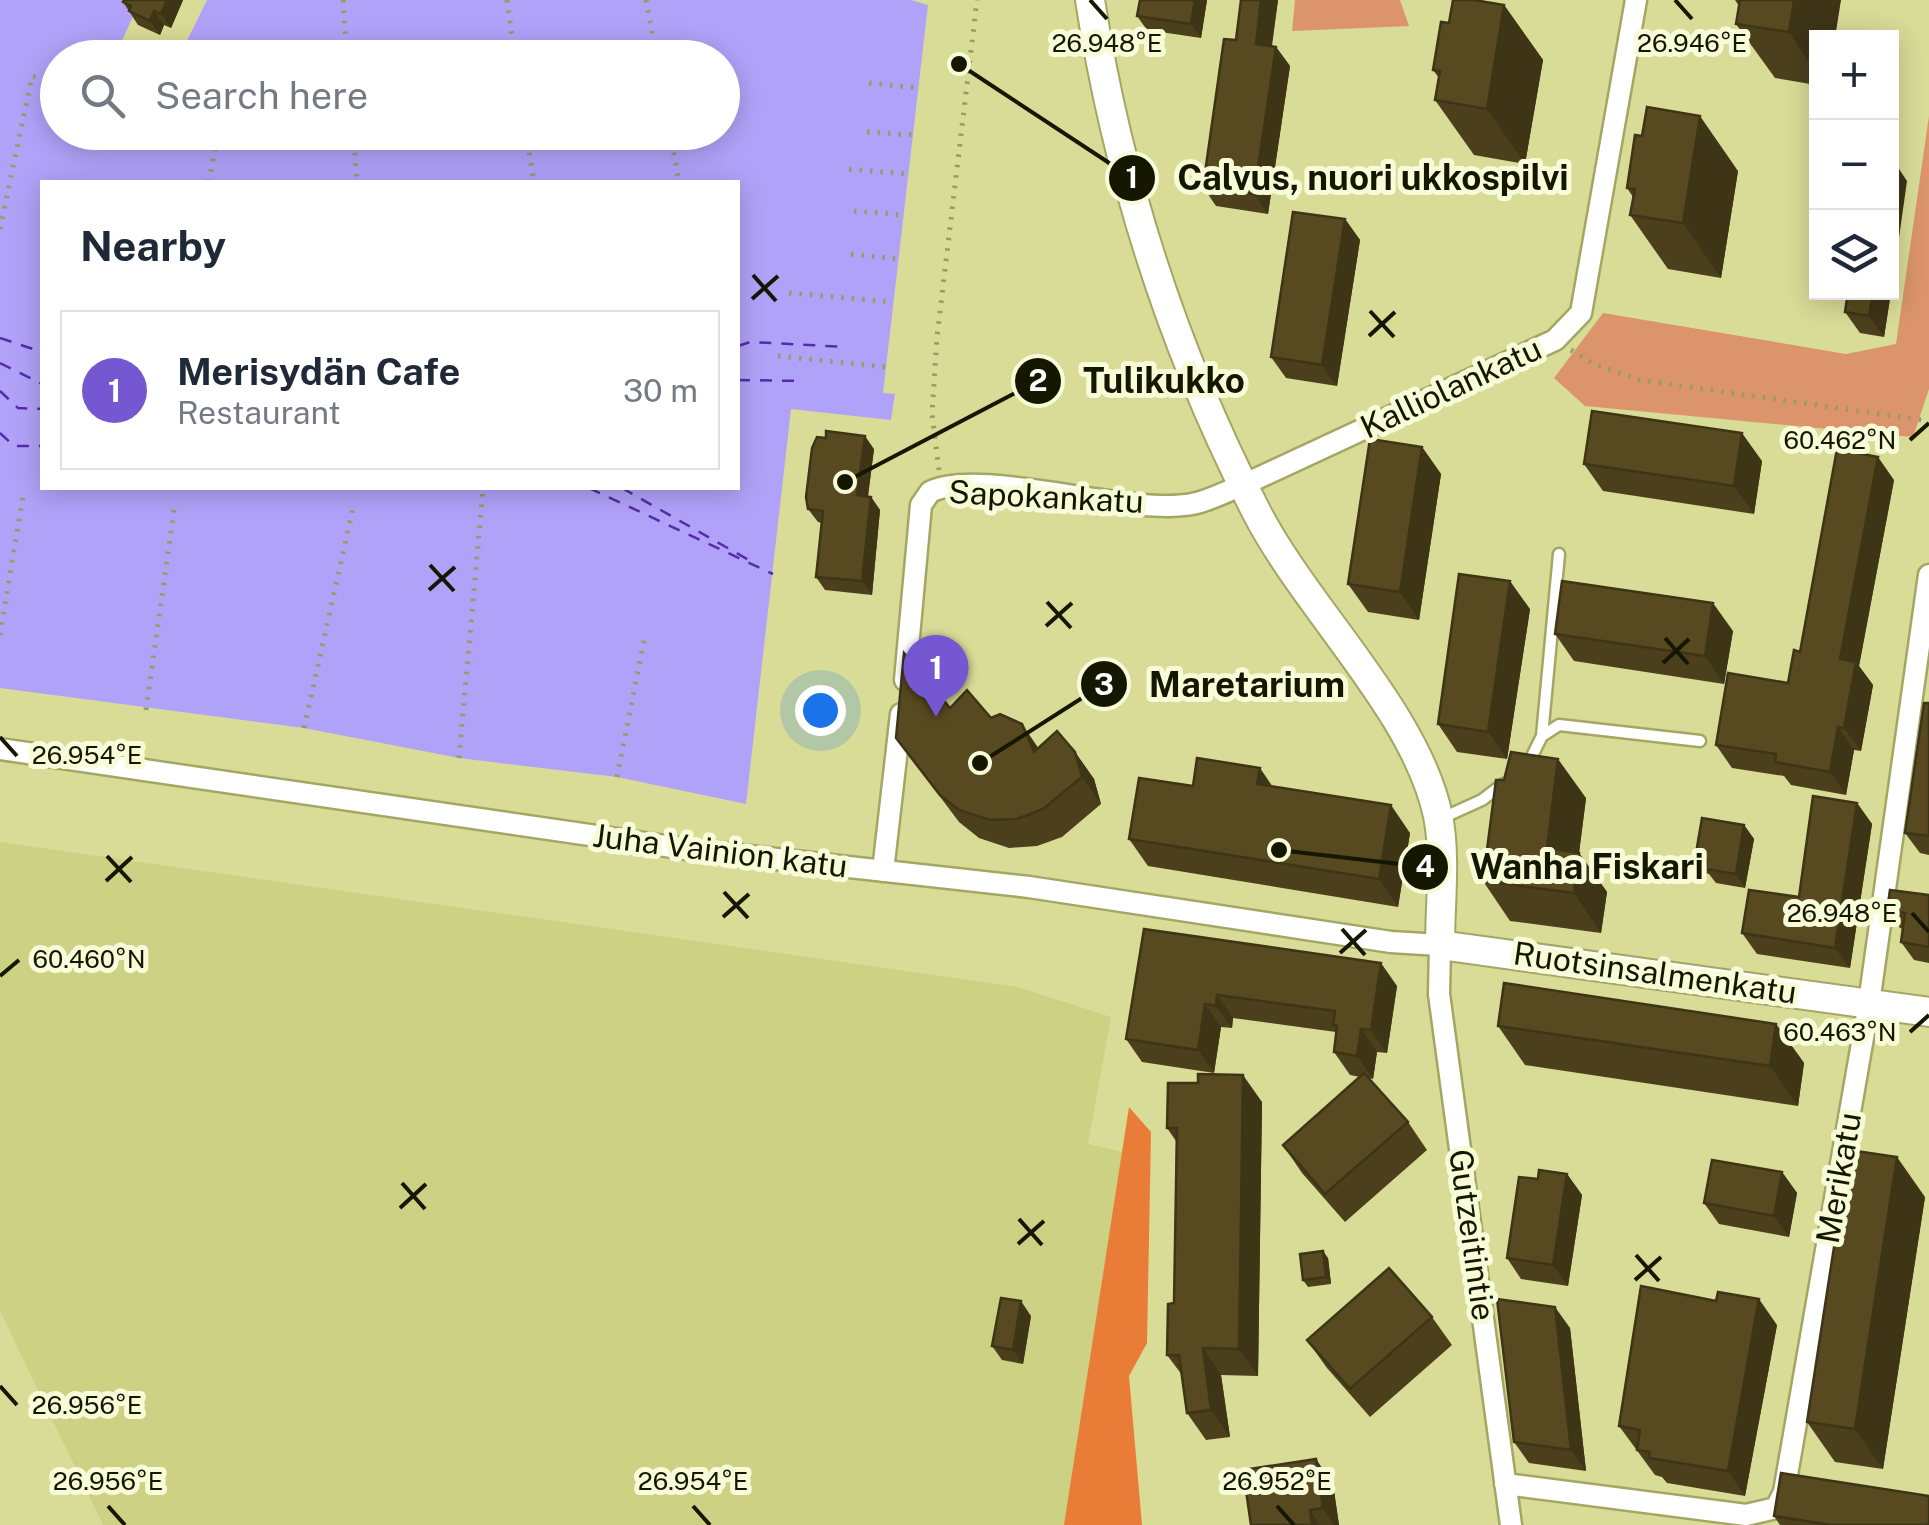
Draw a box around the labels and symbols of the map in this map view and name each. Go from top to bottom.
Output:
text: 26.948°E [1052,28,1162,58]
text: 26.946°E [1637,28,1747,58]
callout: Calvus, nuori ukkospilvi [1107,145,1589,210]
text: Calvus, nuori ukkospilvi [1177,157,1569,198]
text: 1 [1126,159,1138,195]
street label: Kalliolankatu [1355,330,1547,446]
callout: Tulikukko [1013,348,1265,413]
text: Tulikukko [1083,360,1245,401]
text: 2 [1028,362,1048,398]
text: 60.462°N [1784,425,1896,455]
street label: Sapokankatu [948,473,1145,520]
pin: 1 [904,634,968,717]
callout: Maretarium [1079,652,1365,717]
text: Maretarium [1149,664,1345,705]
text: 3 [1094,666,1114,702]
your location [795,685,846,736]
text: 26.954°E [32,740,142,770]
street label: Juha Vainion katu [591,817,850,884]
callout: Wanha Fiskari [1400,834,1724,899]
text: Wanha Fiskari [1470,846,1704,887]
text: 4 [1415,848,1435,884]
text: 26.948°E [1787,898,1897,928]
street label: Ruotsinsalmenkatu [1511,934,1799,1011]
text: 60.460°N [33,944,146,974]
text: 60.463°N [1783,1017,1897,1047]
street label: Merikatu [1809,1110,1868,1246]
street label: Gutzeitintie [1442,1147,1503,1323]
text: 26.956°E [32,1390,142,1420]
text: 26.956°E [53,1466,163,1496]
text: 26.954°E [638,1466,748,1496]
text: 26.952°E [1222,1466,1332,1496]

